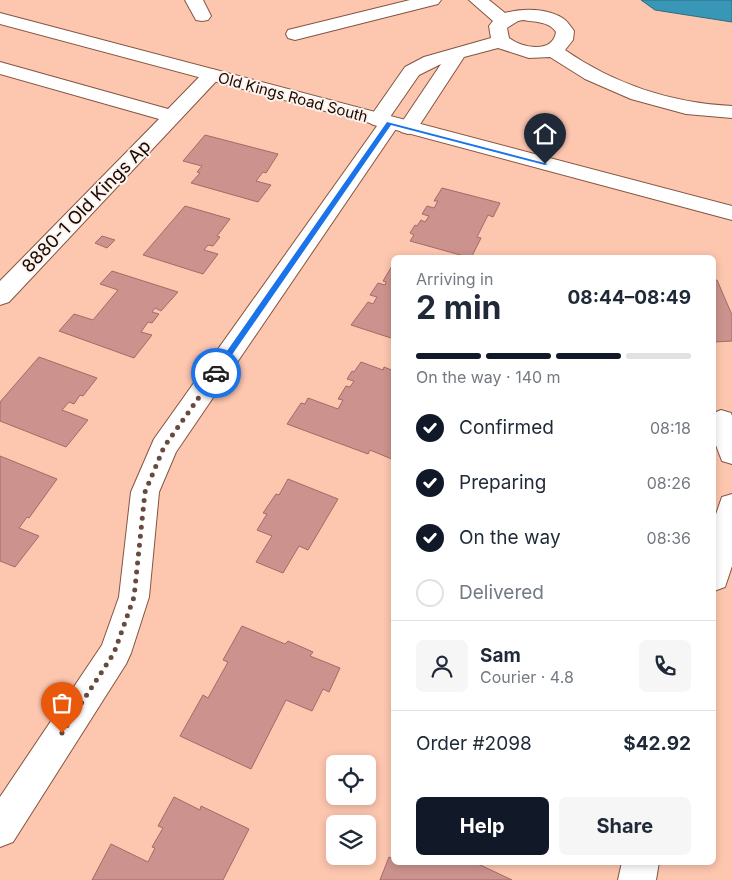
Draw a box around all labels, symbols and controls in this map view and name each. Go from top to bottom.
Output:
street label: Old Kings Road South [216,68,370,126]
pin [524,113,566,164]
icon: home [531,120,559,148]
street label: 8880-1 Old Kings Ap [17,135,155,277]
text: Arriving in [416,269,493,289]
text: 08:44–08:49 [568,286,691,309]
text: 2 min [416,288,502,327]
courier [191,348,241,398]
icon: car [202,359,230,387]
text: On the way · 140 m [416,367,561,387]
icon: check [416,414,444,442]
text: Confirmed [459,416,554,439]
text: 08:18 [650,418,691,438]
icon: check [416,469,444,497]
text: Preparing [459,471,546,494]
text: 08:26 [647,473,691,493]
icon: check [416,524,444,552]
text: On the way [459,526,561,549]
text: 08:36 [647,528,691,548]
text: Delivered [459,581,544,604]
button: person [416,640,468,692]
button: phone [639,640,691,692]
text: Sam [480,644,521,667]
text: Courier · 4.8 [480,667,574,687]
pin [41,682,83,733]
icon: bag [48,689,76,717]
text: Order #2098 [416,732,532,755]
text: $42.92 [623,732,691,755]
map controls [326,755,376,865]
button: locate [326,755,376,805]
button: Help [416,797,549,855]
button: Share [559,797,691,855]
button: layers [326,815,376,865]

